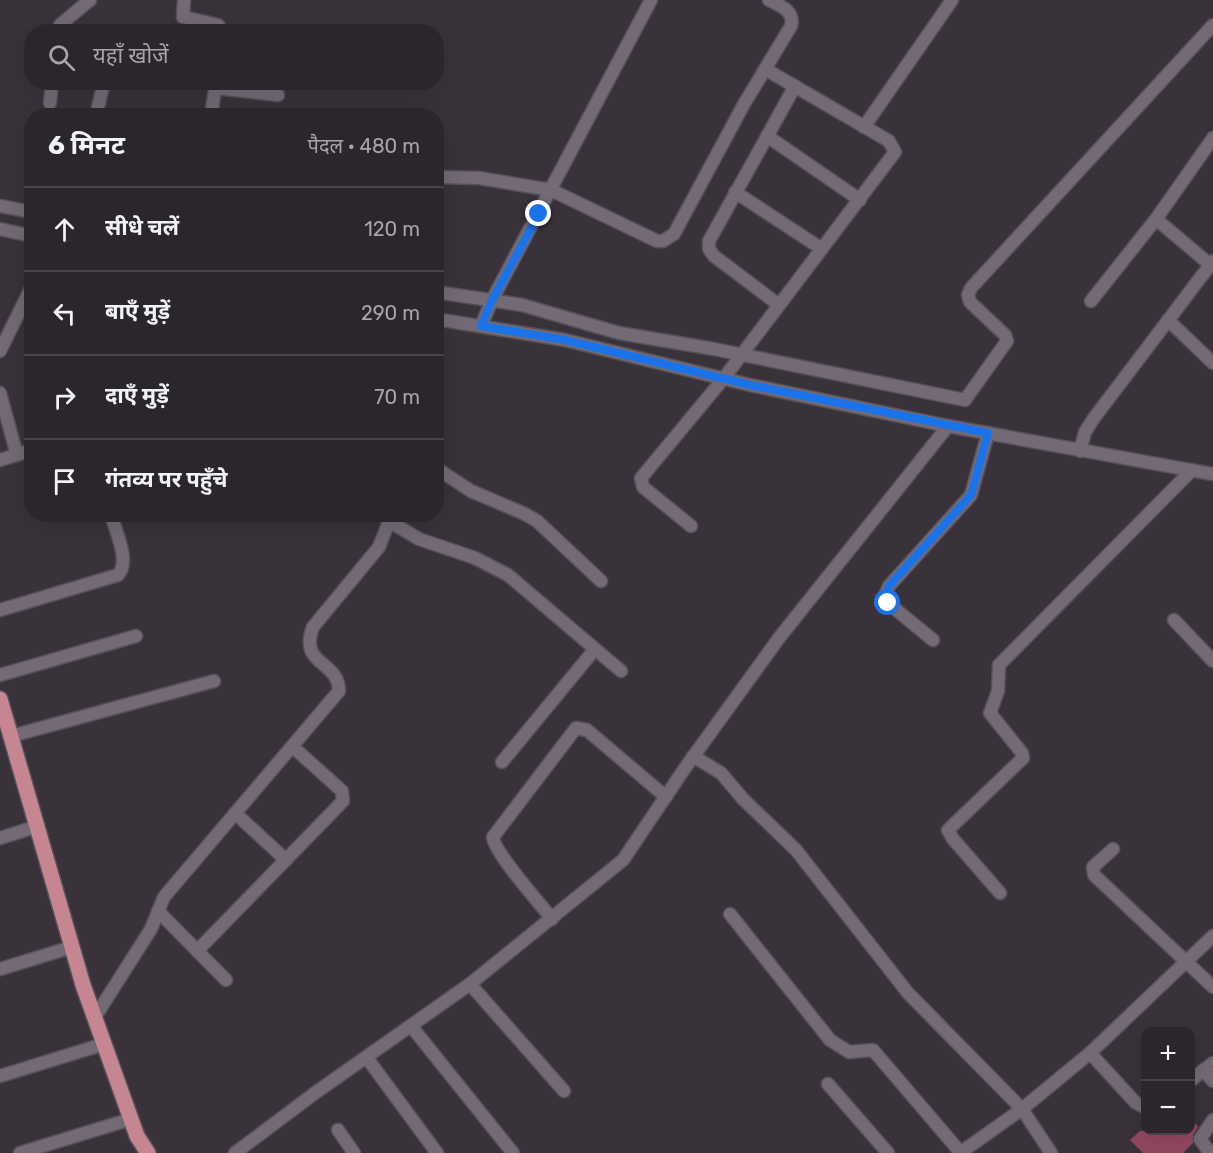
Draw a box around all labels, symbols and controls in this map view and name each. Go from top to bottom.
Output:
search box [24,24,444,90]
icon: search [45,41,78,74]
text: यहाँ खोजें [93,42,169,69]
text: 6 मिनट [48,130,125,161]
text: पैदल · 480 m [308,134,420,158]
route end [525,200,551,226]
icon: ahead [48,213,81,246]
text: सीधे चलें [105,214,179,241]
text: 120 m [364,217,420,241]
icon: left [48,297,81,330]
text: बाएँ मुड़ें [105,298,170,325]
text: 290 m [361,301,420,325]
icon: right [48,381,81,414]
text: दाएँ मुड़ें [105,382,169,409]
text: 70 m [374,385,420,409]
icon: arrive [48,465,81,498]
text: गंतव्य पर पहुँचे [105,466,227,493]
route start [874,589,900,615]
map controls [1141,1027,1195,1135]
button: + [1141,1027,1195,1081]
button: − [1141,1081,1195,1135]

